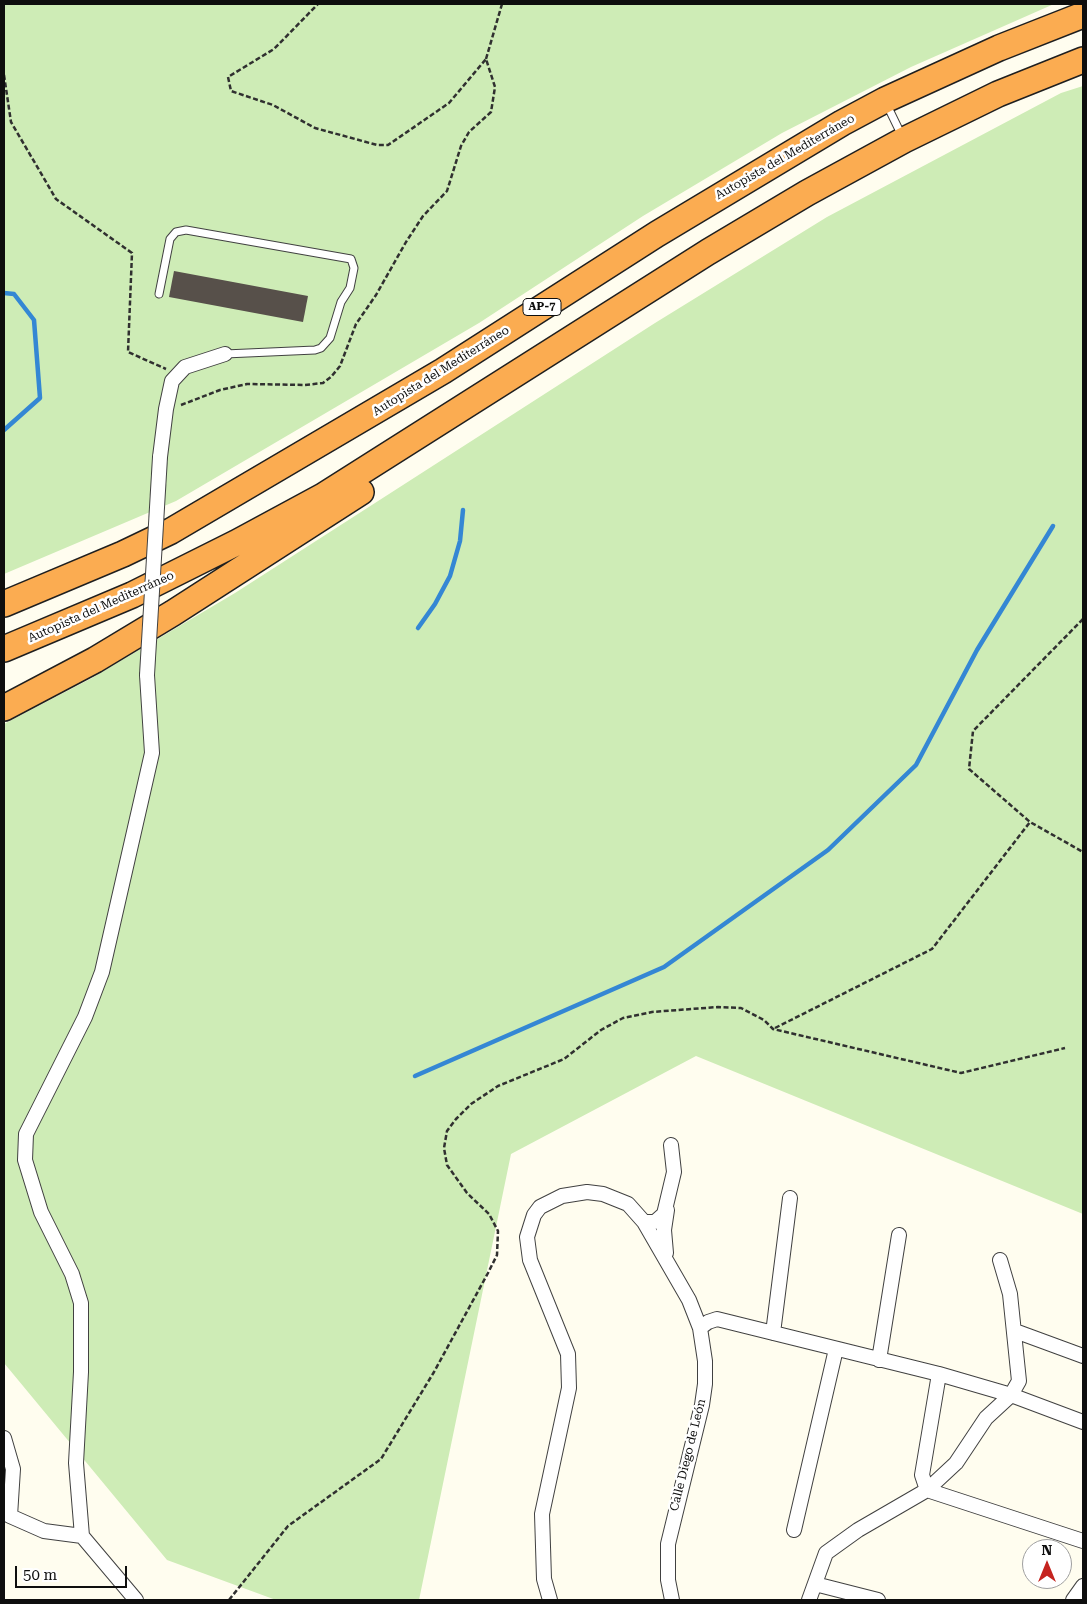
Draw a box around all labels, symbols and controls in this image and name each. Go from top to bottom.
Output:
street label: Autopista del Mediterráneo [713,111,857,203]
road number: AP-7 [523,298,561,316]
street label: Autopista del Mediterráneo [370,323,512,419]
street label: Autopista del Mediterráneo [26,568,176,646]
street label: Calle Diego de León [667,1397,709,1513]
north arrow [1022,1539,1072,1589]
text: N [1042,1542,1052,1558]
scale bar [18,1556,130,1588]
text: 50 m [23,1566,57,1584]

